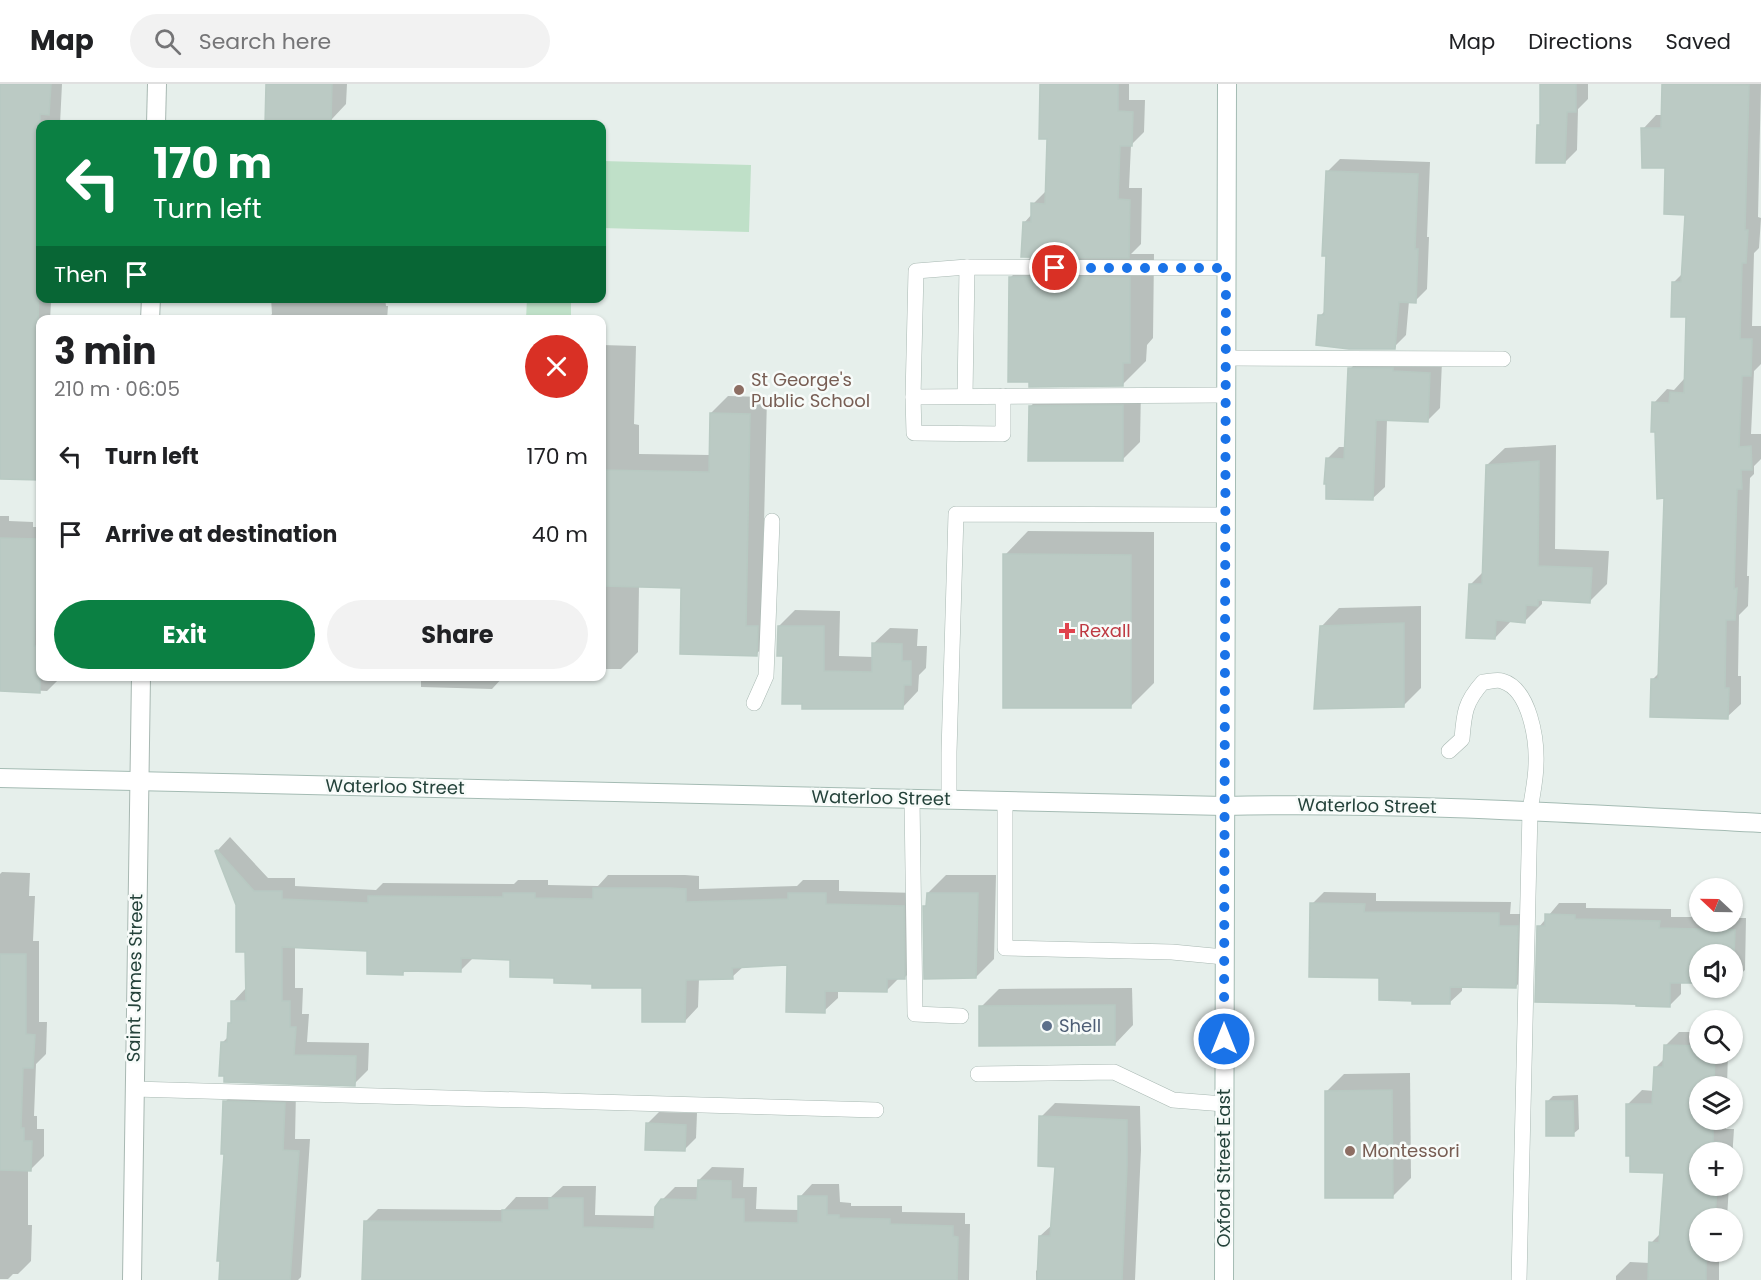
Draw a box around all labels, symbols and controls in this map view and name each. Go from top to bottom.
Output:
search box [130,14,550,68]
text: Map [30,21,94,60]
icon: search [151,25,184,58]
text: Search here [199,26,331,57]
text: Map [1449,27,1495,56]
text: Directions [1528,27,1632,56]
text: Saved [1665,27,1731,56]
text: 170 m [153,134,272,193]
icon: left [54,144,132,222]
text: Turn left [153,190,262,227]
pin [1029,242,1080,293]
icon: arrive [1038,251,1071,284]
icon: arrive [120,258,153,291]
text: Then [54,259,108,290]
text: 3 min [54,326,156,377]
button: close [525,335,588,398]
place label: St George's Public School [751,367,870,413]
text: 210 m · 06:05 [54,375,180,403]
marker: St George's Public School [732,383,746,397]
icon: left [54,440,87,473]
text: Turn left [105,441,199,472]
text: 170 m [527,441,588,472]
icon: arrive [54,518,87,551]
text: Arrive at destination [105,519,337,550]
text: 40 m [532,519,588,550]
button: Exit [54,600,315,669]
button: Share [327,600,588,669]
place label: Rexall [1079,618,1131,643]
marker: Rexall [1060,624,1074,638]
street label: Waterloo Street [325,773,465,800]
street label: Waterloo Street [811,784,951,811]
street label: Waterloo Street [1297,792,1437,819]
north arrow [1689,878,1743,932]
map controls [1689,878,1743,1262]
street label: Saint James Street [121,894,148,1062]
button: sound [1689,944,1743,998]
position arrow [1192,1007,1256,1071]
button: search [1689,1010,1743,1064]
place label: Shell [1059,1013,1101,1038]
marker: Shell [1040,1019,1054,1033]
button: layers [1689,1076,1743,1130]
street label: Oxford Street East [1211,1089,1236,1247]
place label: Montessori [1362,1138,1460,1163]
button: + [1689,1142,1743,1196]
marker: Montessori [1343,1144,1357,1158]
button: − [1689,1208,1743,1262]

